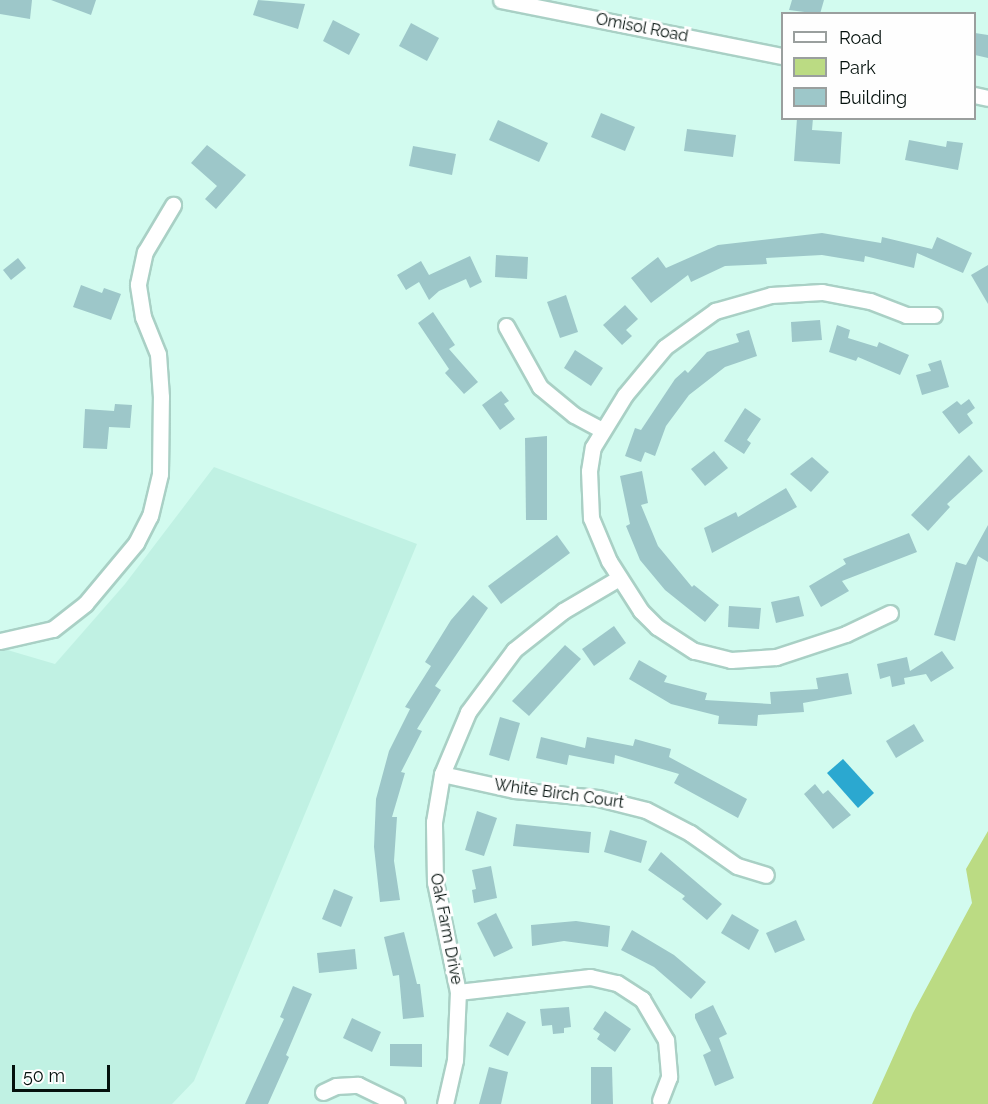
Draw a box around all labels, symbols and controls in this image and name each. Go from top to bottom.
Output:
street label: Omisol Road [594,10,690,46]
legend [781,12,976,120]
text: Road [839,27,882,48]
text: Park [839,57,876,78]
text: Building [839,87,907,108]
street label: White Birch Court [493,775,625,813]
street label: Oak Farm Drive [426,872,466,986]
scale bar [15,1053,112,1091]
text: 50 m [23,1065,65,1086]

